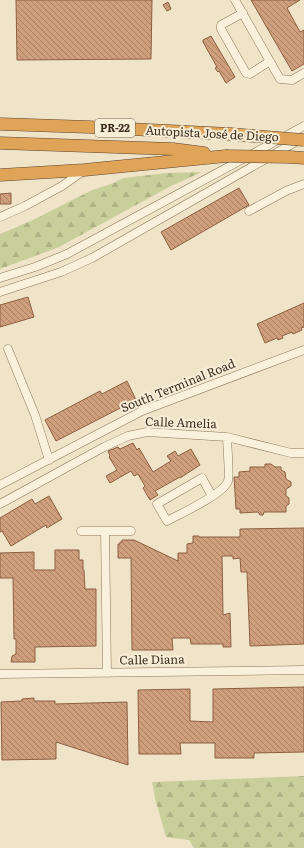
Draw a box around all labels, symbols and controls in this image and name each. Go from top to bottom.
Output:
road number: PR-22 [95,119,135,137]
street label: Autopista José de Diego [145,121,279,145]
street label: South Terminal Road [118,354,238,416]
street label: Calle Amelia [145,412,218,432]
street label: Calle Diana [119,649,185,669]

